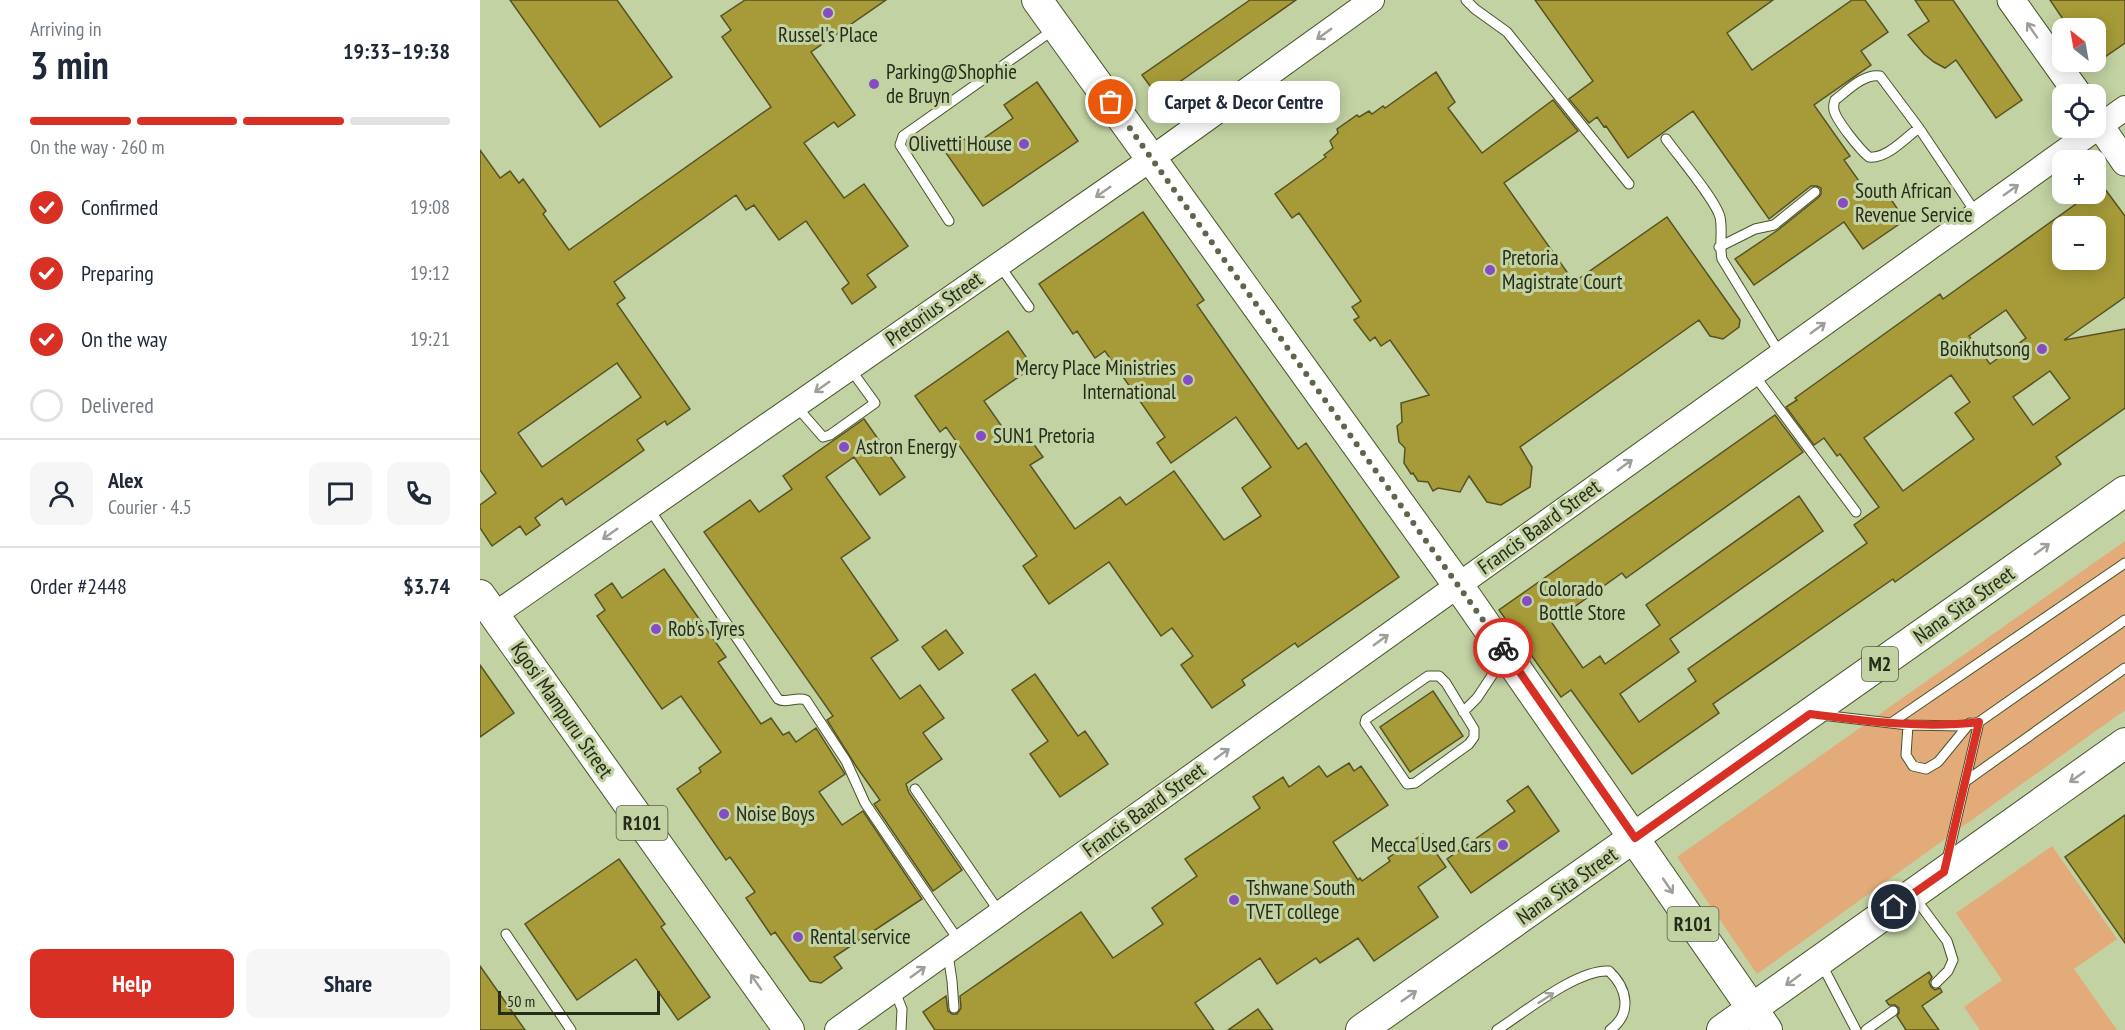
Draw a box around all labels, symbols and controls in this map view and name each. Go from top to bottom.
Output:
marker: Russel's Place [821,6,835,20]
text: Arriving in [30,16,102,42]
north arrow [2052,18,2106,72]
map controls [2052,18,2106,270]
place label: Russel's Place [778,21,878,48]
one-way arrow [2026,23,2038,39]
one-way arrow [1317,28,1333,40]
text: 19:33–19:38 [343,37,450,65]
text: 3 min [30,39,109,90]
place label: Parking@Shophie de Bruyn [886,58,1017,109]
pin [1085,76,1136,127]
marker: Parking@Shophie de Bruyn [867,77,881,91]
callout: Carpet & Decor Centre [1147,81,1339,123]
button: locate [2052,84,2106,138]
icon: bag [1094,85,1127,118]
text: Carpet & Decor Centre [1165,89,1324,115]
place label: Olivetti House [908,130,1012,157]
text: On the way · 260 m [30,134,165,160]
marker: Olivetti House [1017,137,1031,151]
button: + [2052,150,2106,204]
place label: South African Revenue Service [1855,177,1973,228]
one-way arrow [2002,184,2019,196]
one-way arrow [1095,186,1112,198]
icon: check [30,191,63,224]
text: Confirmed [81,193,158,221]
text: 19:08 [410,194,450,220]
marker: South African Revenue Service [1836,196,1850,210]
button: − [2052,216,2106,270]
place label: Pretoria Magistrate Court [1502,244,1623,295]
icon: check [30,257,63,290]
text: Preparing [81,259,154,287]
text: 19:12 [410,260,450,286]
marker: Pretoria Magistrate Court [1483,263,1497,277]
street label: Pretorius Street [880,265,988,352]
one-way arrow [1810,321,1826,334]
icon: check [30,323,63,356]
text: On the way [81,325,167,353]
text: 19:21 [410,326,450,352]
place label: Boikhutsong [1940,335,2030,362]
marker: Boikhutsong [2035,342,2049,356]
place label: Mercy Place Ministries International [1016,354,1176,405]
marker: Mercy Place Ministries International [1181,373,1195,387]
one-way arrow [814,381,831,393]
text: Delivered [81,391,154,419]
place label: SUN1 Pretoria [993,422,1095,449]
marker: SUN1 Pretoria [974,429,988,443]
place label: Astron Energy [856,433,957,460]
marker: Astron Energy [837,440,851,454]
one-way arrow [1617,459,1633,471]
button: person [30,462,93,525]
button: chat [309,462,372,525]
button: phone [387,462,450,525]
text: Alex [108,466,143,494]
street label: Francis Baard Street [1472,473,1606,580]
text: Courier · 4.5 [108,494,192,520]
one-way arrow [603,528,619,540]
one-way arrow [2034,543,2050,555]
street label: Nana Sita Street [1908,560,2020,649]
text: Order #2448 [30,572,127,600]
text: $3.74 [403,572,450,600]
place label: Colorado Bottle Store [1539,575,1626,626]
marker: Colorado Bottle Store [1520,594,1534,608]
place label: Rob's Tyres [668,615,745,642]
courier [1473,618,1533,678]
marker: Rob's Tyres [649,622,663,636]
icon: bike [1487,632,1520,665]
one-way arrow [1372,634,1388,646]
street label: Kgosi Mampuru Street [505,636,620,783]
road number: M2 [1862,647,1898,681]
one-way arrow [1214,748,1230,760]
street label: Francis Baard Street [1077,756,1211,863]
one-way arrow [2070,771,2086,783]
place label: Noise Boys [736,800,815,827]
road number: R101 [616,806,668,840]
marker: Noise Boys [717,807,731,821]
place label: Mecca Used Cars [1371,831,1491,858]
marker: Mecca Used Cars [1496,838,1510,852]
street label: Nana Sita Street [1511,841,1623,930]
place label: Tshwane South TVET college [1246,874,1355,925]
one-way arrow [1662,878,1674,894]
pin [1868,881,1919,932]
icon: home [1877,890,1910,923]
marker: Tshwane South TVET college [1227,893,1241,907]
road number: R101 [1668,907,1718,941]
place label: Rental service [810,923,911,950]
marker: Rental service [791,930,805,944]
button: Help [30,949,234,1018]
button: Share [246,949,450,1018]
one-way arrow [910,965,926,978]
one-way arrow [1785,974,1801,986]
one-way arrow [749,975,762,991]
scale bar [498,988,660,1016]
one-way arrow [1400,990,1417,1002]
text: 50 m [507,991,535,1011]
one-way arrow [1537,992,1554,1004]

